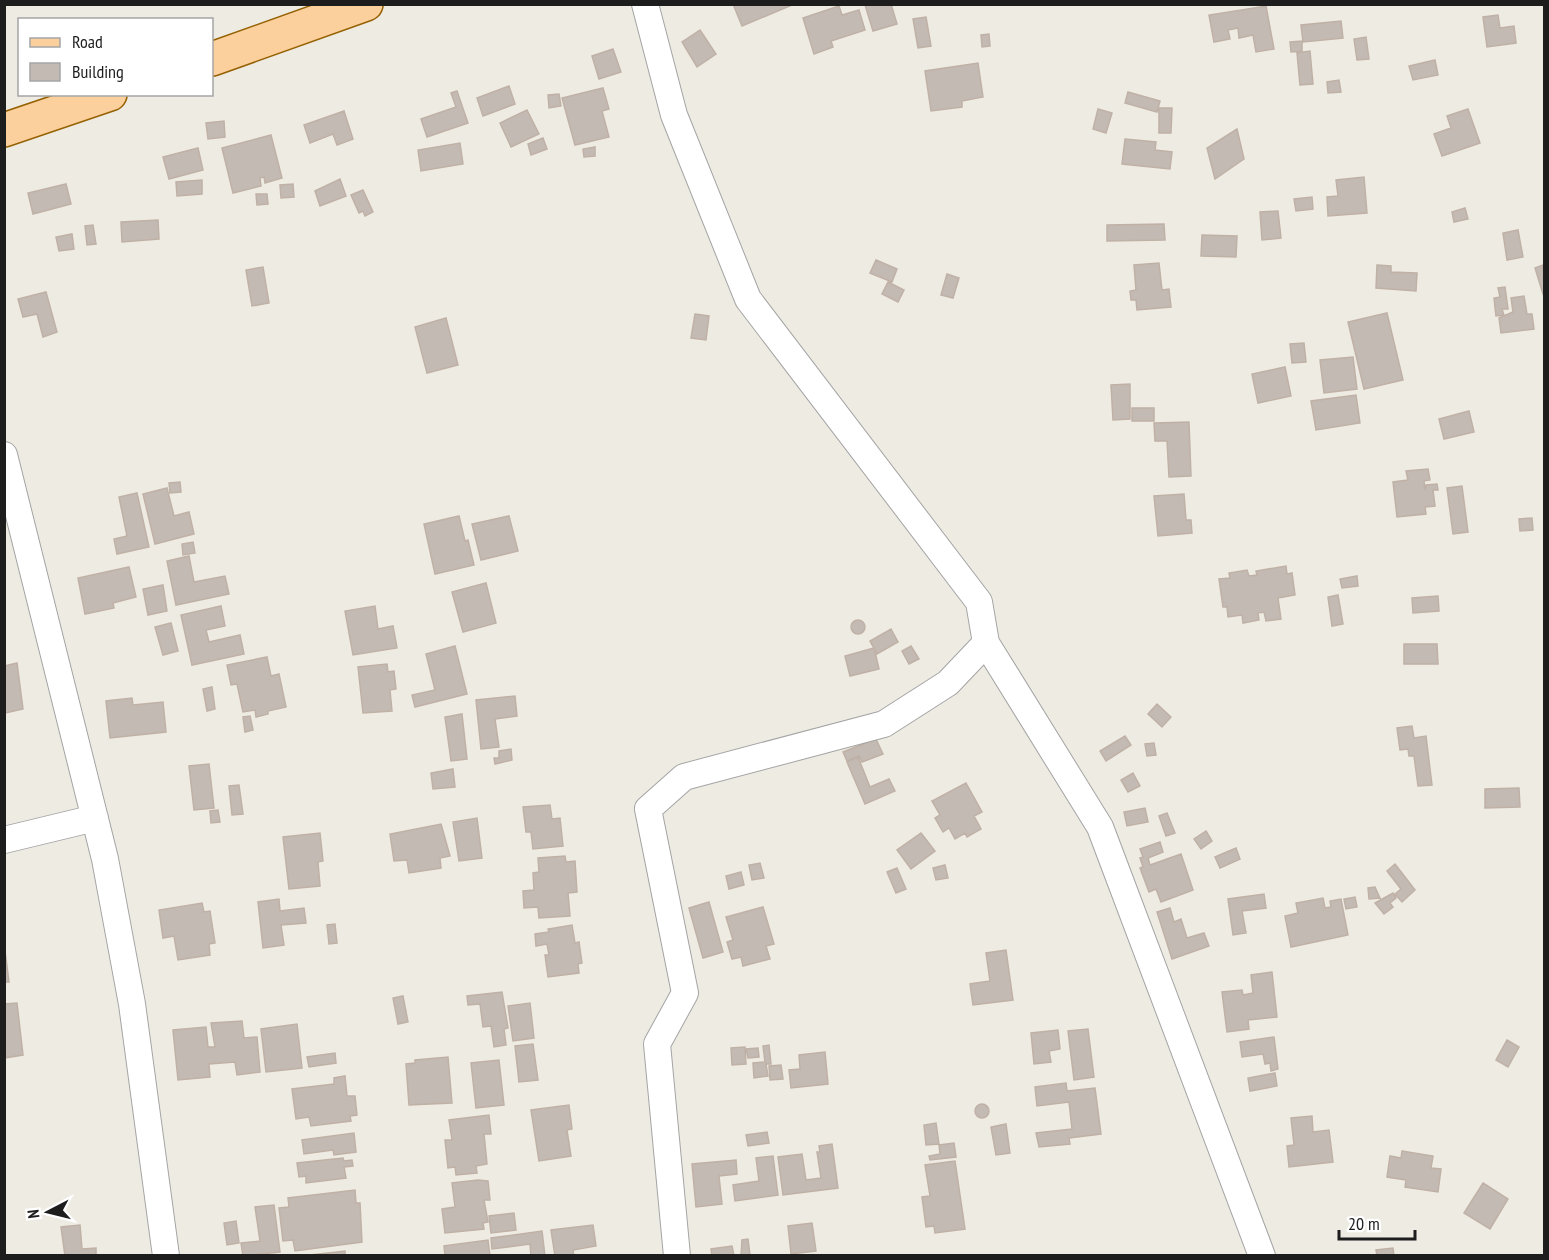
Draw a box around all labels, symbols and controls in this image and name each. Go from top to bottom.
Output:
legend [18,18,213,96]
text: Road [72,30,103,53]
text: Building [72,60,124,83]
north arrow [18,1182,78,1242]
scale bar [1339,1203,1416,1241]
text: N [23,1208,44,1219]
text: 20 m [1348,1212,1380,1235]

